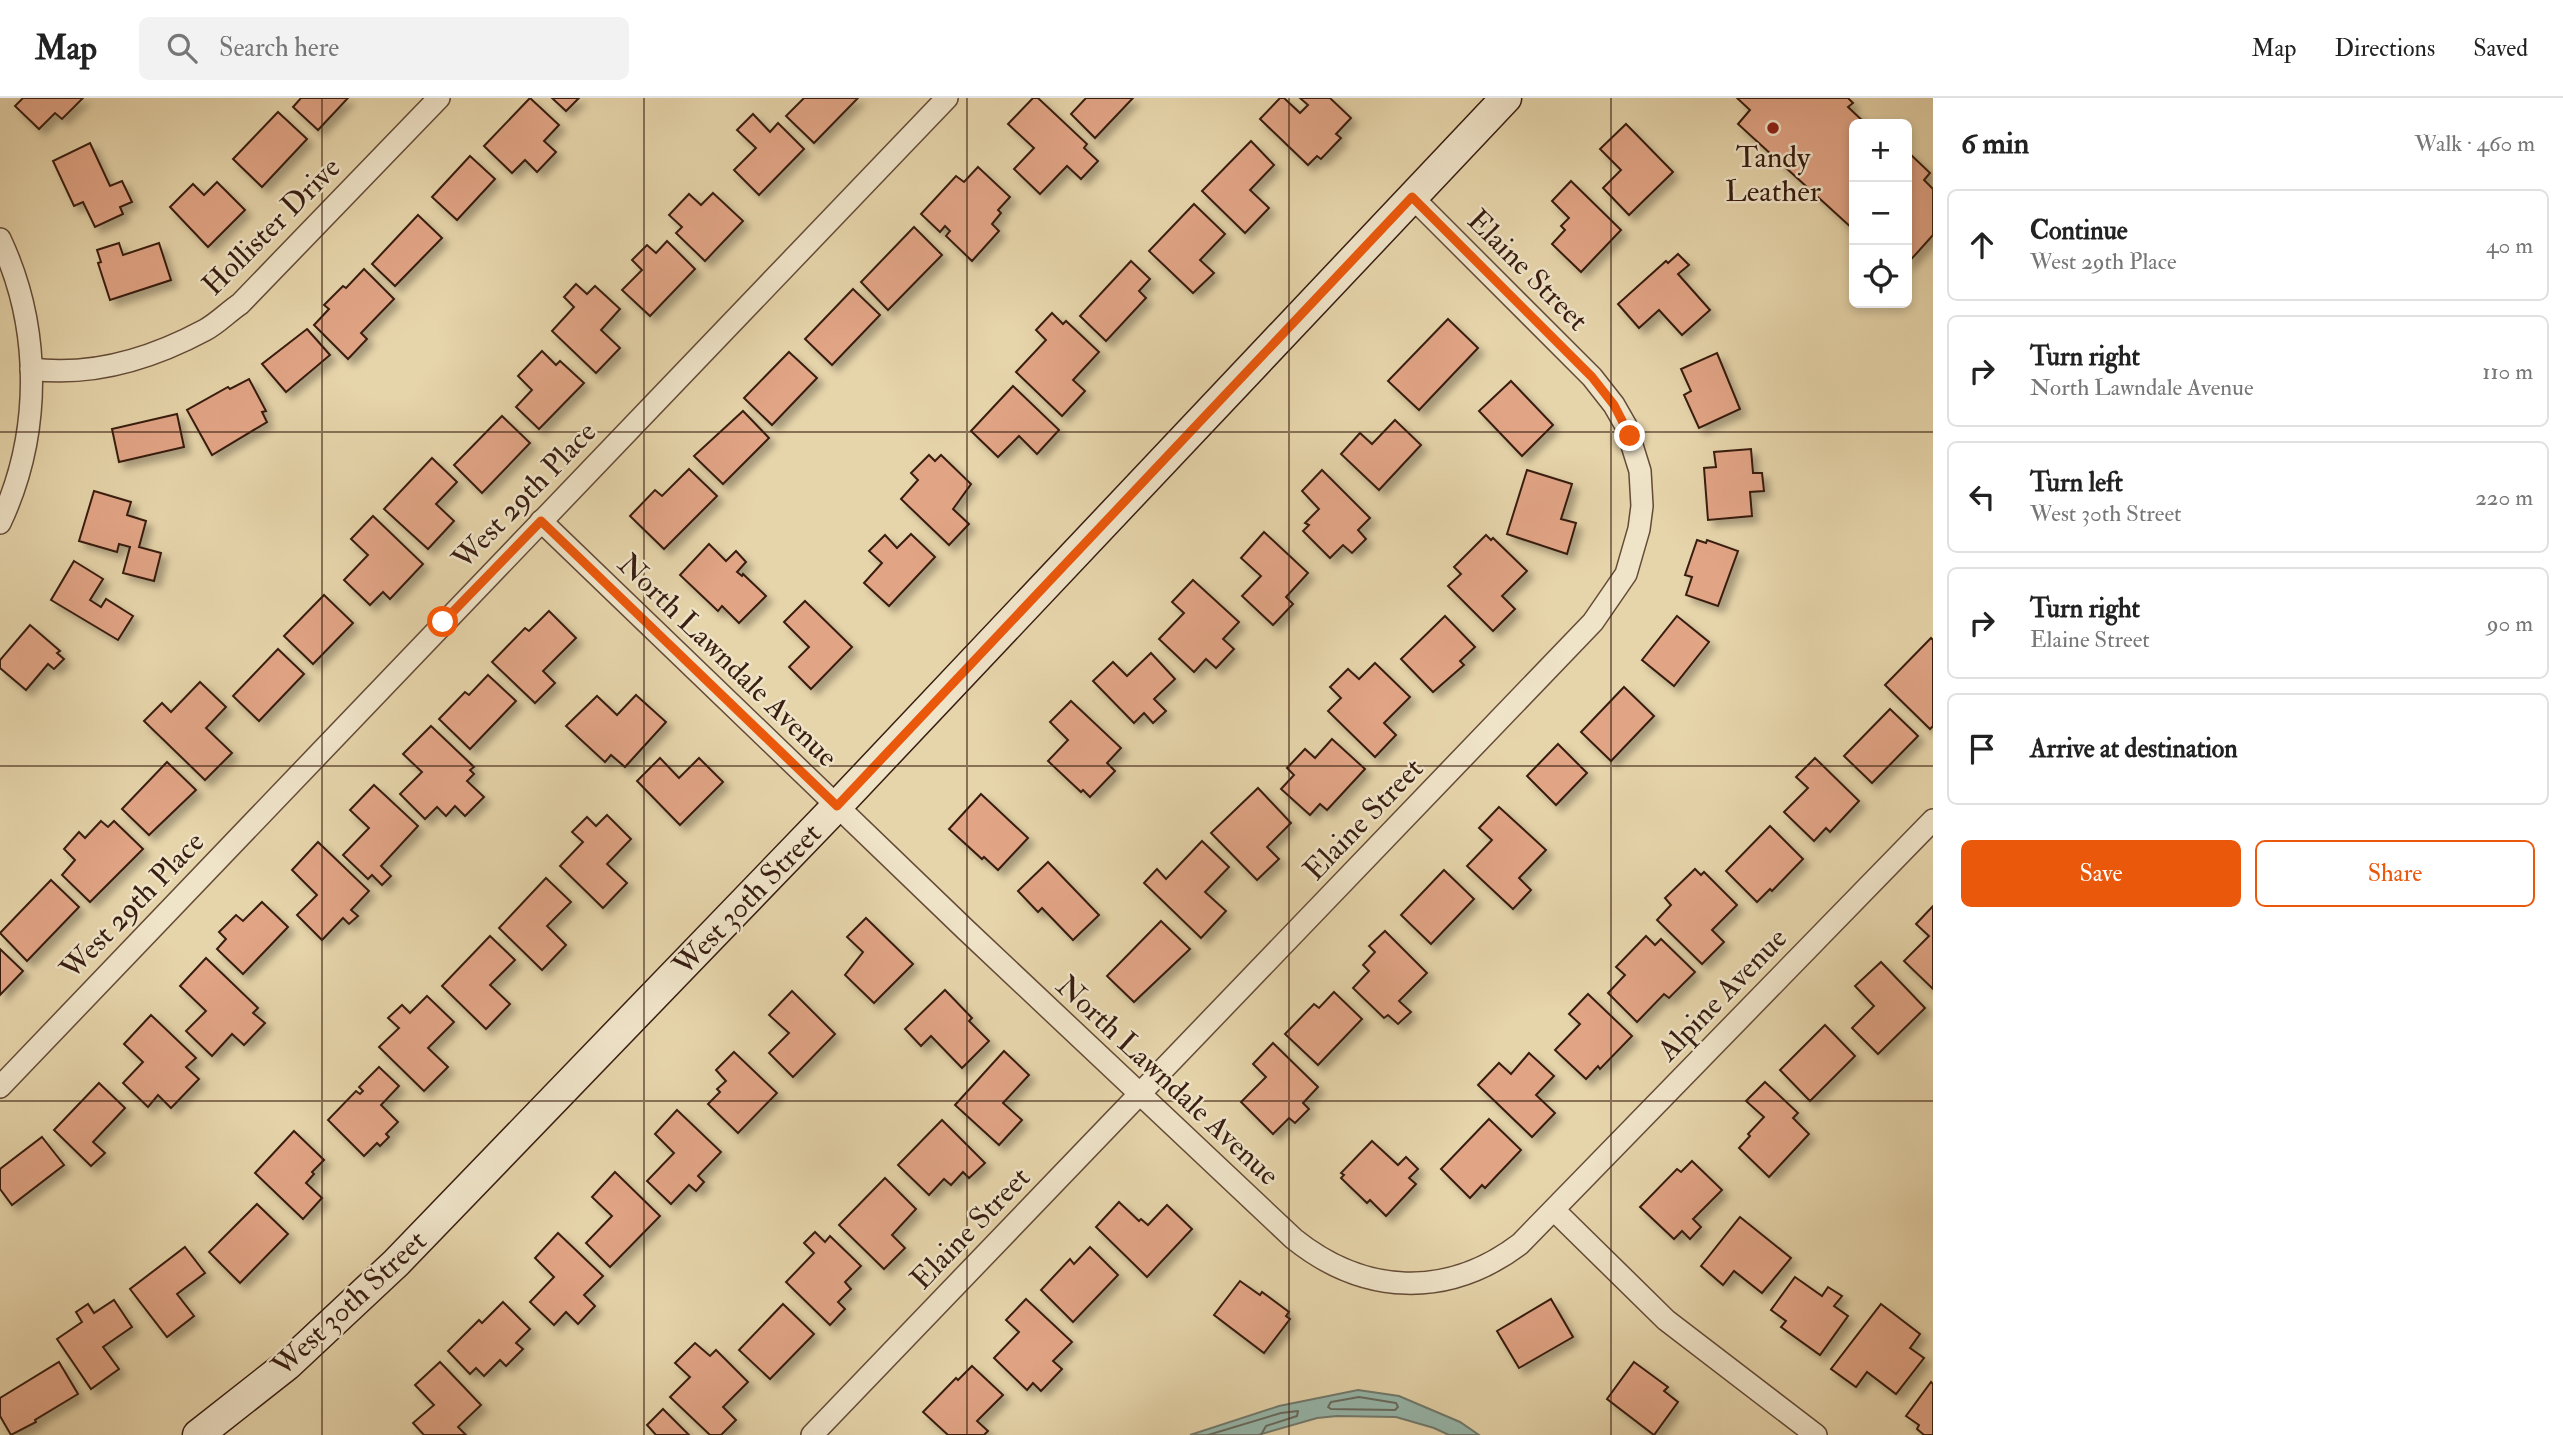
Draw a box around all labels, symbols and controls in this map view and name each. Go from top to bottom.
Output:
search box [139,17,629,80]
text: Map [35,28,97,69]
icon: search [163,29,201,67]
text: Search here [219,32,339,64]
text: Map [2251,33,2296,64]
text: Directions [2334,33,2435,64]
text: Saved [2473,33,2528,64]
map controls [1849,119,1912,308]
button: + [1849,119,1912,182]
marker: Tandy Leather [1765,120,1781,136]
text: 6 min [1961,125,2029,162]
text: Walk · 460 m [2415,129,2535,158]
place label: Tandy Leather [1725,139,1821,210]
street label: Hollister Drive [194,149,348,303]
button: − [1849,182,1912,245]
street label: Elaine Street [1459,202,1596,339]
text: Continue [2030,215,2128,247]
icon: ahead [1963,226,2001,264]
text: 40 m [2486,231,2533,260]
button: locate [1849,245,1912,308]
text: West 29th Place [2030,247,2177,276]
text: Turn right [2030,341,2140,373]
icon: right [1963,352,2001,390]
text: 110 m [2482,357,2533,386]
text: North Lawndale Avenue [2030,373,2254,402]
street label: West 29th Place [444,414,604,578]
route end [1614,420,1645,451]
text: Turn left [2030,467,2123,499]
icon: left [1963,478,2001,516]
text: 220 m [2475,483,2533,512]
text: West 30th Street [2030,499,2182,528]
street label: North Lawndale Avenue [610,546,845,775]
text: Turn right [2030,593,2140,625]
icon: right [1963,604,2001,642]
route start [427,606,458,637]
text: 90 m [2487,609,2533,638]
text: Elaine Street [2030,625,2150,654]
icon: arrive [1963,730,2001,768]
text: Arrive at destination [2030,733,2238,765]
street label: Elaine Street [1296,750,1431,888]
street label: West 30th Street [665,815,830,984]
street label: West 29th Place [52,824,212,988]
button: Save [1961,840,2241,907]
button: Share [2255,840,2535,907]
street label: Alpine Avenue [1649,920,1795,1069]
street label: North Lawndale Avenue [1048,967,1287,1193]
street label: Elaine Street [903,1159,1038,1297]
street label: West 30th Street [264,1222,434,1385]

